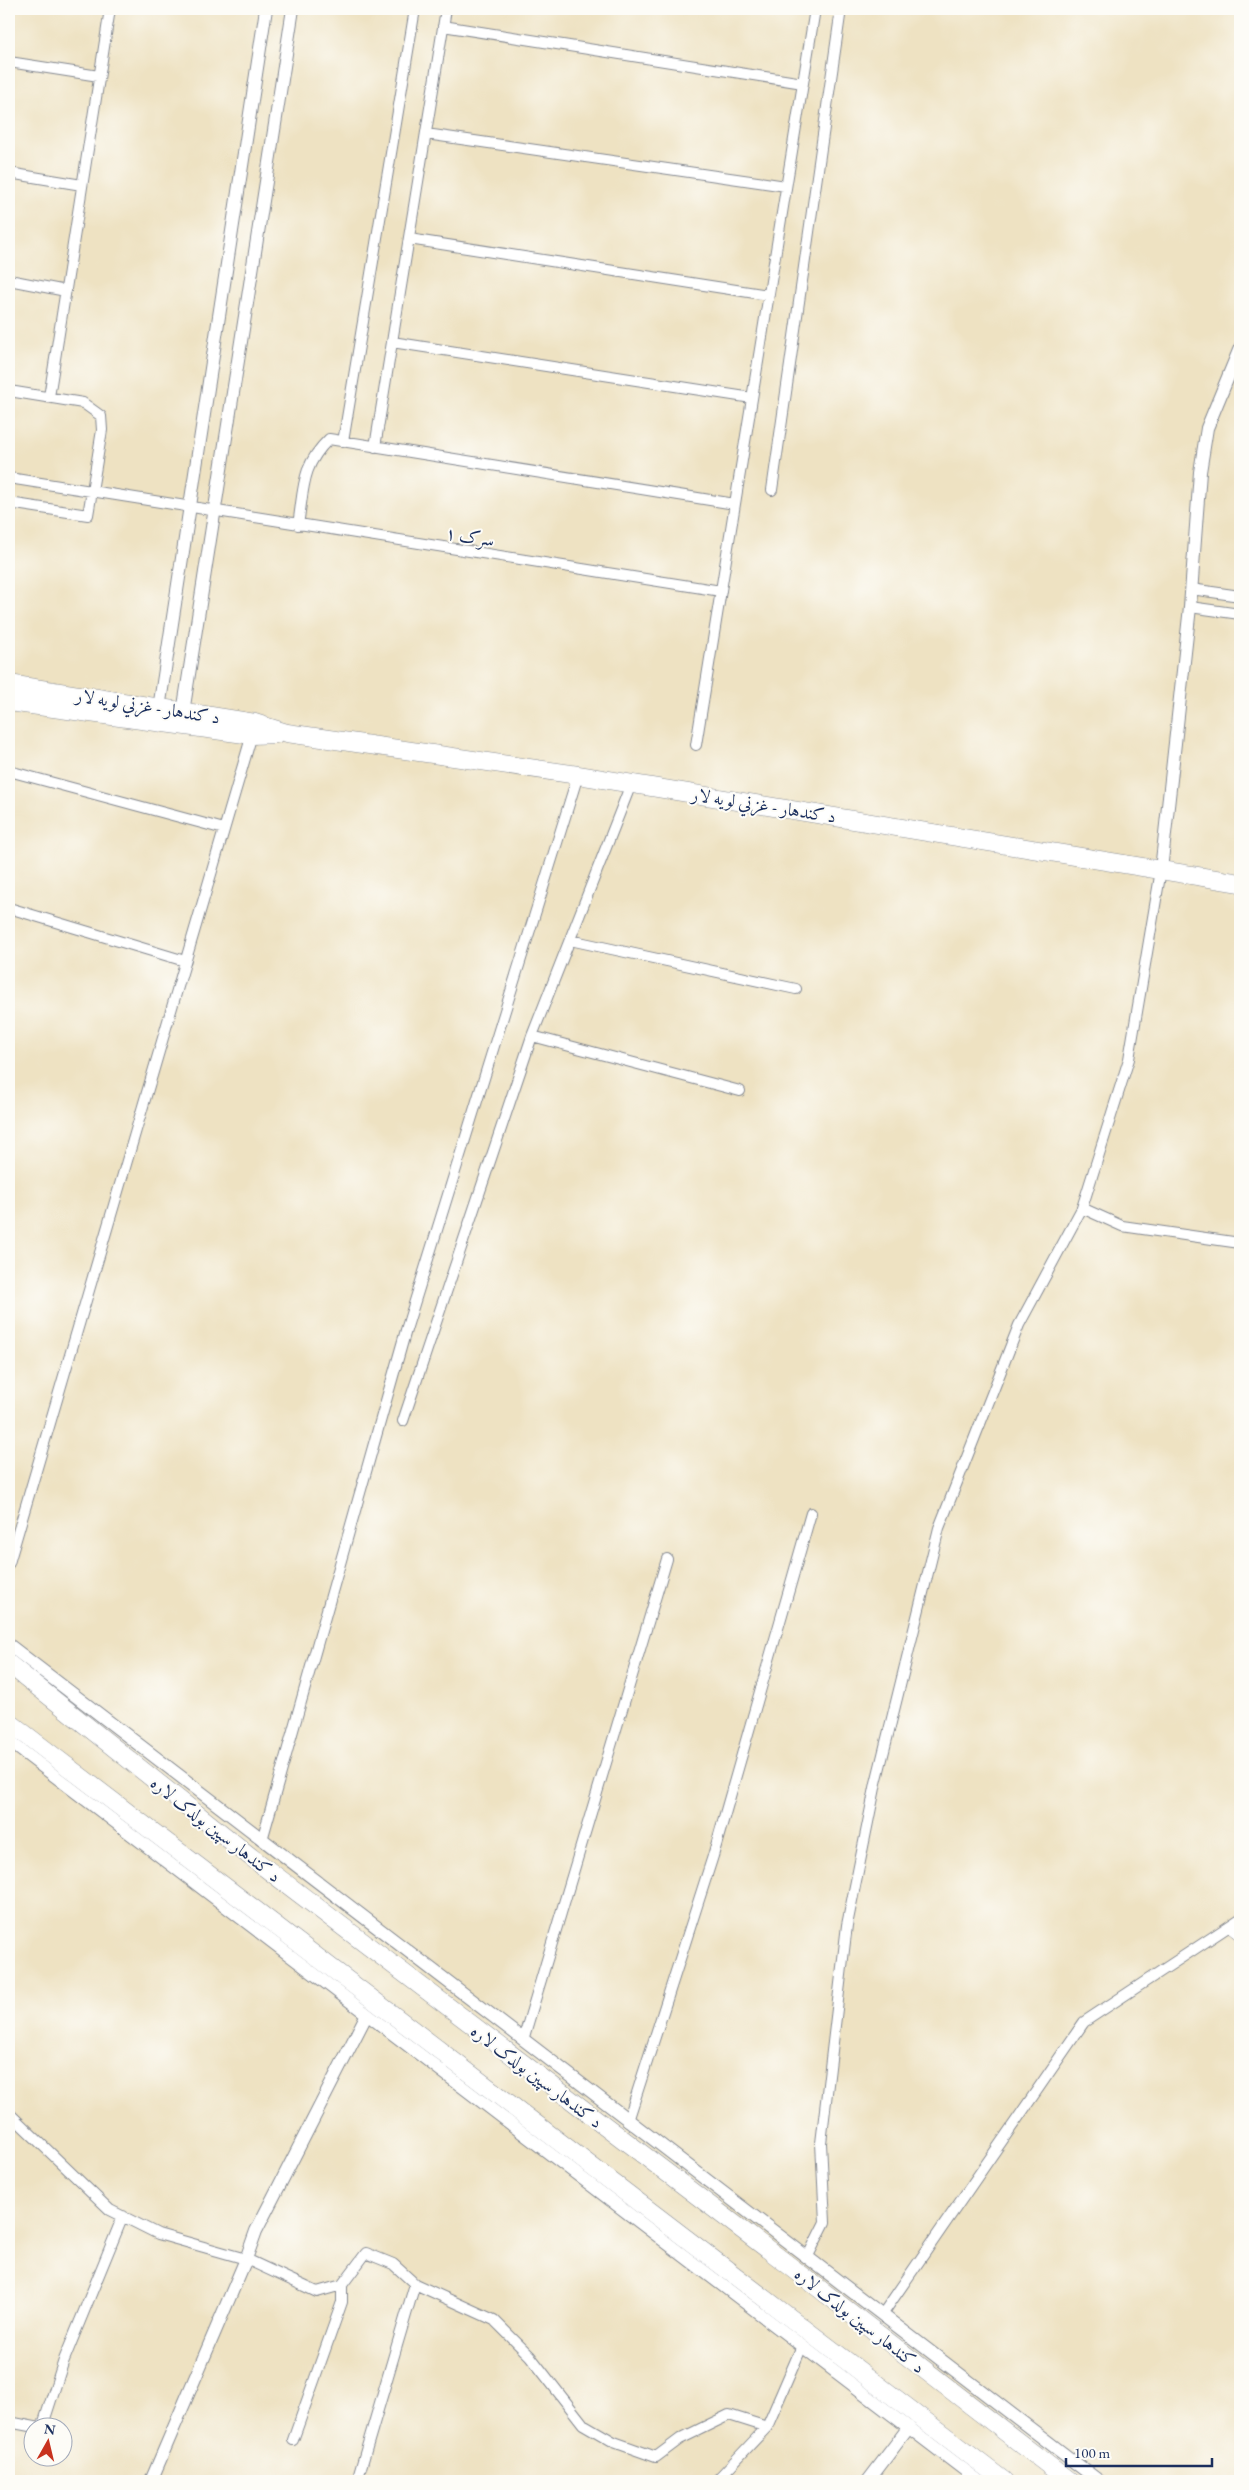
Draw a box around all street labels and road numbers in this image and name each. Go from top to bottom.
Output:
street label: سرک ۱ [444,521,496,552]
street label: د کندهار - غزني لويه لار [71,683,222,733]
street label: د کندهار - غزني لويه لار [687,782,838,832]
street label: د کندهار سپین بولدک لاره [145,1771,286,1888]
street label: د کندهار سپین بولدک لاره [466,2019,608,2134]
street label: د کندهار سپین بولدک لاره [789,2262,930,2379]

